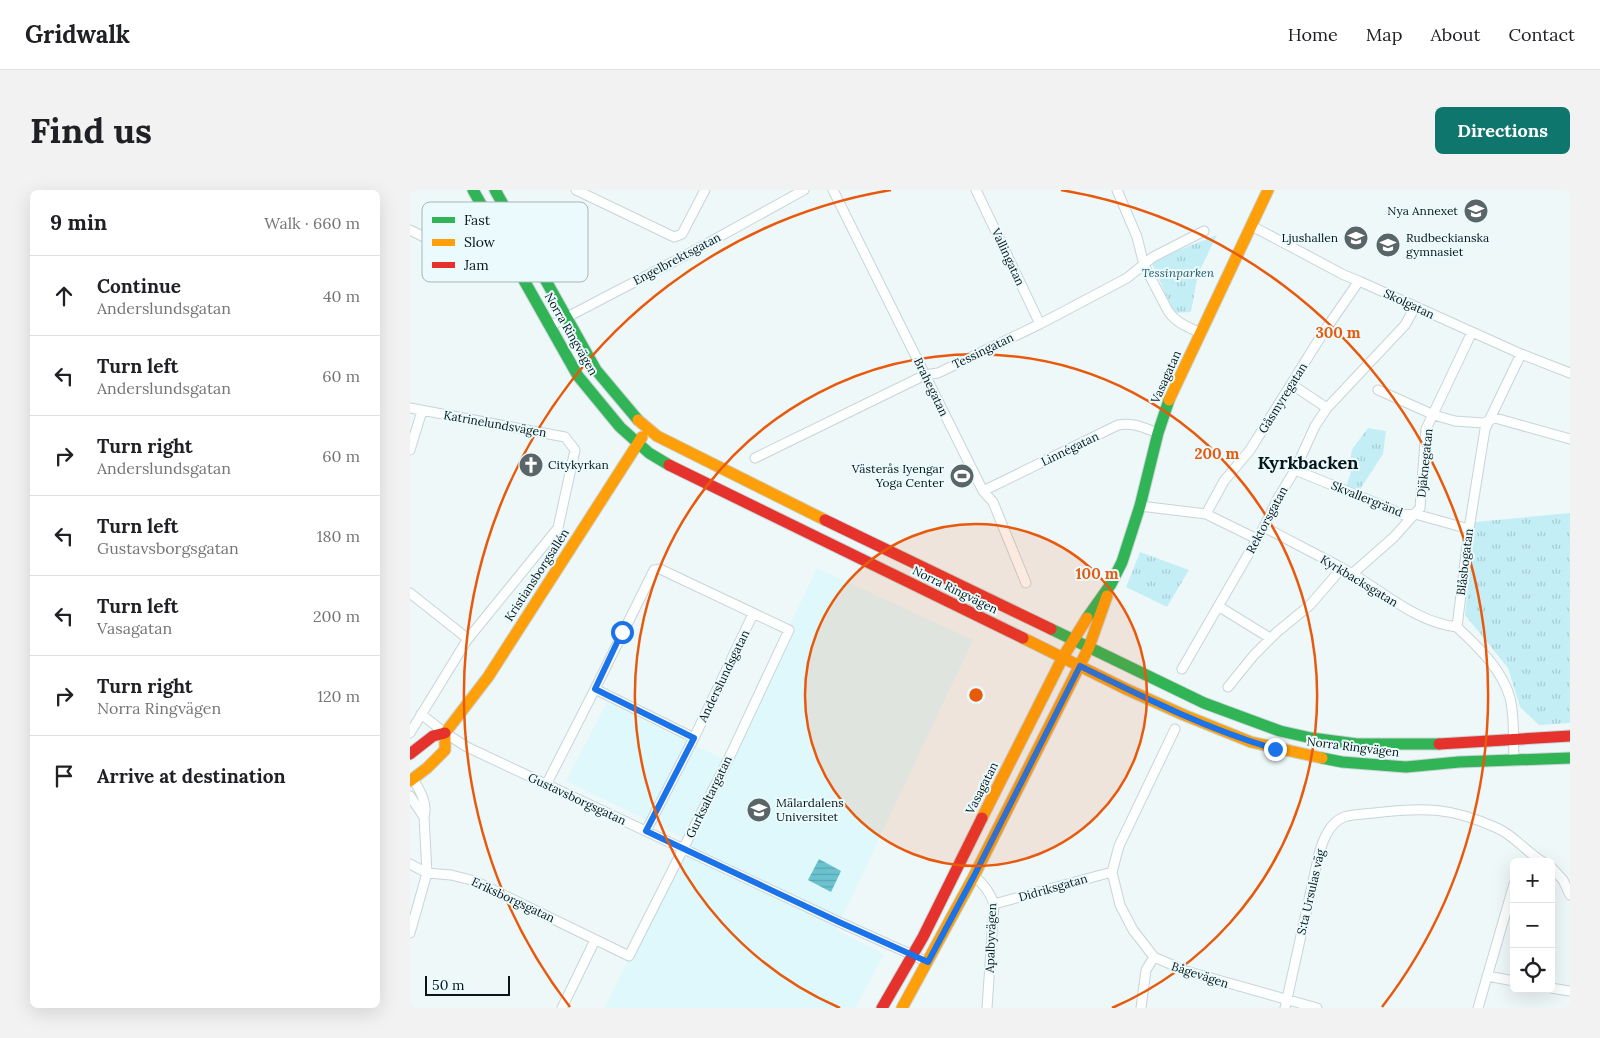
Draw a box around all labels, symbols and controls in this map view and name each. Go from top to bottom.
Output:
text: Gridwalk [25,19,130,50]
text: Home [1288,23,1338,46]
text: Map [1366,23,1402,46]
text: About [1430,23,1480,46]
text: Contact [1508,23,1575,46]
button: Directions [1435,107,1570,154]
text: Find us [30,108,152,153]
school or university icon: Nya Annexet [1463,198,1489,224]
legend [422,202,588,282]
place label: Nya Annexet [1387,203,1458,218]
text: 9 min [50,209,107,236]
text: Fast [464,211,491,229]
text: Walk · 660 m [264,213,360,233]
street label: Vallingatan [988,225,1028,288]
school or university icon: Ljushallen [1343,225,1369,251]
street label: Engelbrektsgatan [630,229,723,288]
place label: Ljushallen [1282,230,1338,245]
place label: Rudbeckianska gymnasiet [1406,230,1489,259]
school or university icon: Rudbeckianska gymnasiet [1375,232,1401,258]
text: Slow [464,233,496,251]
text: Jam [463,256,489,274]
park label: Tessinparken [1142,265,1215,280]
text: Continue [97,274,181,298]
icon: ahead [50,282,78,310]
street label: Skolgatan [1381,285,1437,322]
text: 40 m [323,286,360,306]
street label: Norra Ringvägen [542,290,601,378]
text: Anderslundsgatan [97,298,231,318]
text: 300 m [1315,323,1361,342]
street label: Tessingatan [950,329,1016,372]
street label: Vasagatan [1147,348,1184,407]
text: Turn left [97,354,178,378]
street label: Brahegatan [911,355,952,418]
street label: Gåsmyregatan [1255,360,1310,436]
icon: left [50,362,78,390]
text: 60 m [322,366,360,386]
text: Anderslundsgatan [97,378,231,398]
street label: Katrinelundsvägen [442,407,548,440]
street label: Linnégatan [1039,428,1101,469]
street label: Djäknegatan [1413,428,1436,498]
text: Turn right [97,434,193,458]
icon: right [50,442,78,470]
text: 200 m [1195,444,1240,463]
text: 60 m [322,446,360,466]
district label: Kyrkbacken [1257,451,1359,474]
church icon: Citykyrkan [518,452,544,478]
place label: Citykyrkan [548,457,609,472]
text: Anderslundsgatan [97,458,231,478]
place label: Västerås Iyengar Yoga Center [851,461,945,490]
sports icon: Västerås Iyengar Yoga Center [949,463,975,489]
street label: Skvallergränd [1329,477,1405,520]
street label: Rektorsgatan [1243,484,1290,556]
text: Turn left [97,514,178,538]
icon: left [50,522,78,550]
text: 180 m [317,526,360,546]
street label: Kristiansborgsallén [501,526,572,624]
street label: Blåsbogatan [1453,528,1476,596]
text: Gustavsborgsgatan [97,538,239,558]
street label: Kyrkbacksgatan [1318,551,1401,610]
street label: Norra Ringvägen [910,562,1000,617]
text: 100 m [1076,564,1119,583]
text: Turn left [97,594,178,618]
icon: left [50,602,78,630]
text: 200 m [313,606,360,626]
text: Vasagatan [97,618,172,638]
route start [611,621,634,644]
street label: Anderslundsgatan [694,627,752,725]
text: Turn right [97,674,193,698]
icon: right [50,682,78,710]
text: 120 m [317,686,360,706]
centre of rings [967,686,985,704]
text: Norra Ringvägen [97,698,221,718]
street label: Norra Ringvägen [1306,733,1400,760]
route end [1264,738,1287,761]
street label: Gurksaltargatan [682,753,735,840]
street label: Vasagatan [962,759,1001,817]
icon: arrive [50,762,78,790]
text: Arrive at destination [97,764,286,788]
street label: Gustavsborgsgatan [526,769,629,828]
place label: Mälardalens Universitet [776,795,844,824]
school or university icon: Mälardalens Universitet [746,797,772,823]
street label: S:ta Ursulas väg [1293,847,1328,936]
map controls [1510,858,1555,993]
button: + [1510,858,1555,903]
street label: Didriksgatan [1017,871,1089,905]
street label: Eriksborgsgatan [469,874,557,925]
street label: Apalbyvägen [982,903,999,974]
button: − [1510,903,1555,948]
button: locate [1510,948,1555,993]
street label: Bågevägen [1170,958,1231,991]
scale bar [425,973,510,996]
text: 50 m [432,976,465,994]

